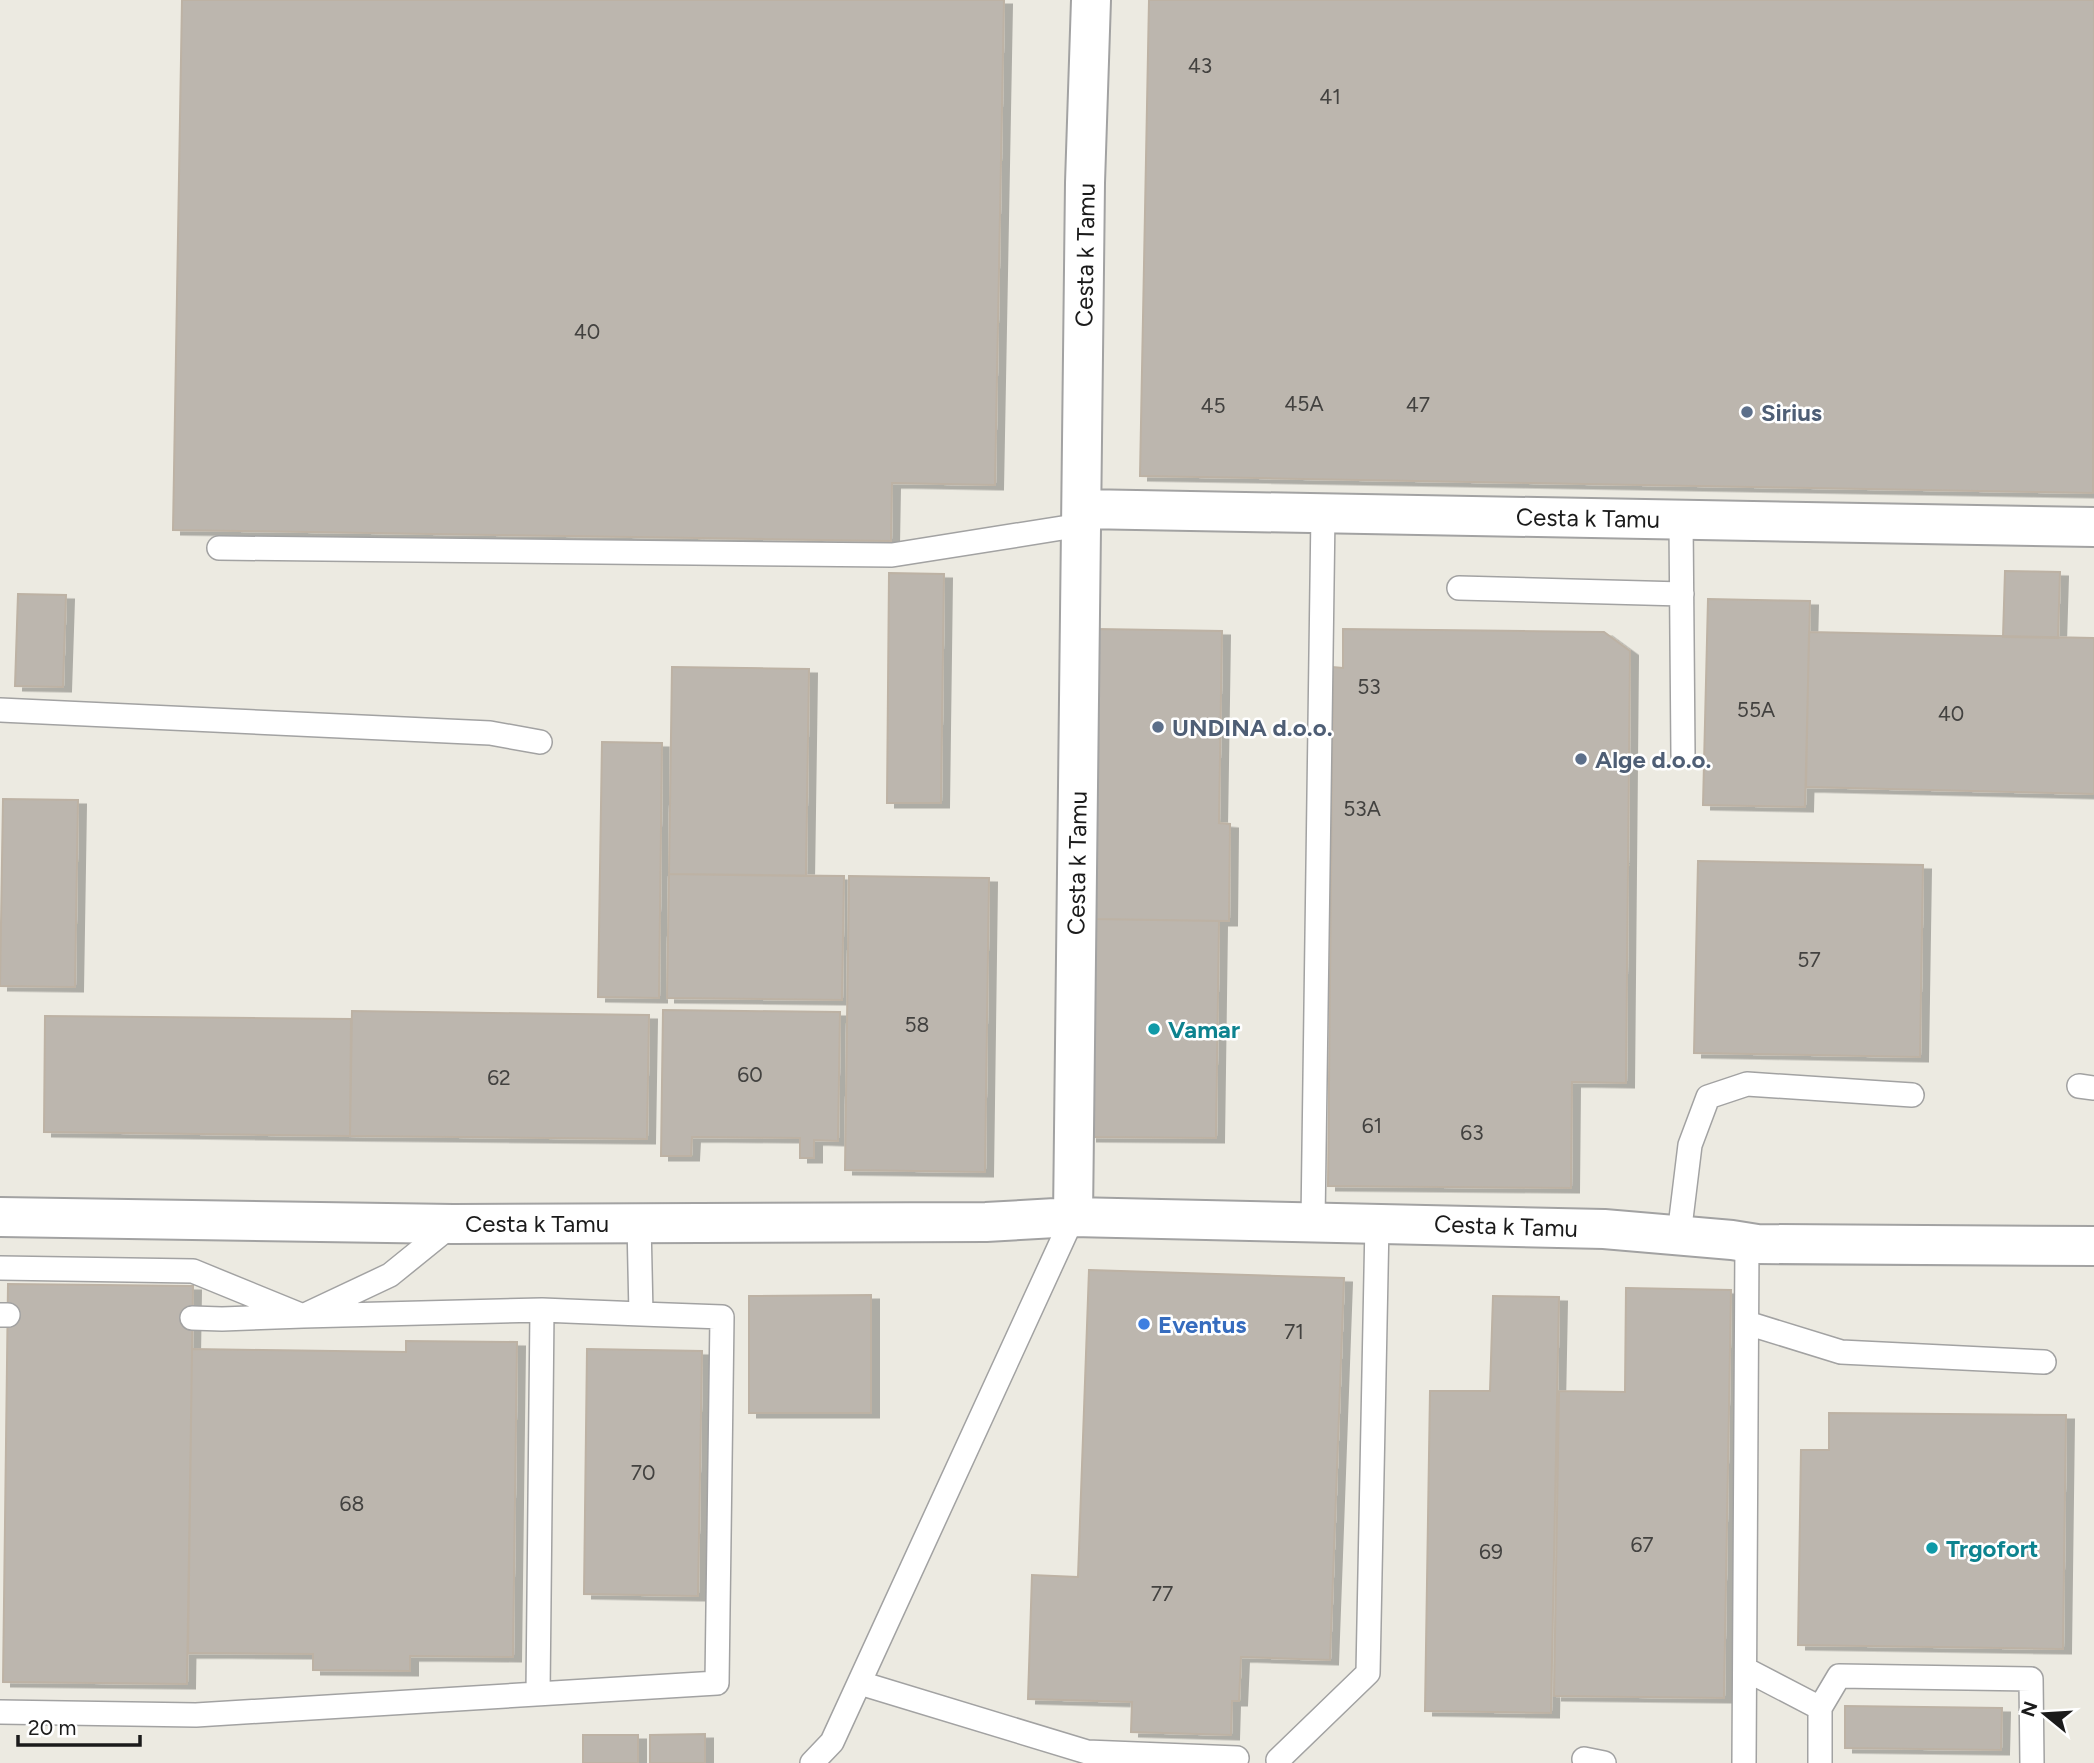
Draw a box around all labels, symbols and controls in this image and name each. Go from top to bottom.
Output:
house number: 43 [1188,53,1212,78]
house number: 41 [1319,84,1341,109]
street label: Cesta k Tamu [1069,183,1101,327]
house number: 40 [574,319,600,344]
house number: 45A [1284,391,1324,416]
house number: 47 [1406,392,1430,417]
house number: 45 [1200,393,1226,418]
place label: Sirius [1761,398,1822,427]
marker: Sirius [1739,404,1755,420]
street label: Cesta k Tamu [1516,502,1660,534]
house number: 53 [1357,674,1381,699]
house number: 55A [1737,697,1775,722]
house number: 40 [1938,701,1964,726]
place label: UNDINA d.o.o. [1172,713,1333,742]
marker: UNDINA d.o.o. [1150,719,1166,735]
place label: Alge d.o.o. [1595,745,1712,774]
marker: Alge d.o.o. [1573,751,1589,767]
street label: Cesta k Tamu [1061,791,1093,935]
house number: 53A [1343,796,1381,821]
house number: 57 [1797,947,1821,972]
house number: 58 [905,1012,929,1037]
place label: Vamar [1168,1015,1240,1044]
marker: Vamar [1146,1021,1162,1037]
house number: 60 [737,1062,763,1087]
house number: 62 [487,1065,511,1090]
house number: 61 [1362,1113,1382,1138]
house number: 63 [1460,1120,1484,1145]
street label: Cesta k Tamu [465,1209,609,1238]
street label: Cesta k Tamu [1433,1209,1579,1243]
place label: Eventus [1158,1310,1247,1339]
marker: Eventus [1136,1316,1152,1332]
house number: 71 [1284,1319,1304,1344]
house number: 70 [631,1460,655,1485]
house number: 68 [340,1491,364,1516]
house number: 67 [1630,1532,1654,1557]
place label: Trgofort [1946,1534,2038,1563]
house number: 69 [1479,1539,1503,1564]
marker: Trgofort [1924,1540,1940,1556]
house number: 77 [1151,1581,1173,1606]
north arrow [2010,1679,2080,1749]
text: N [2016,1698,2043,1719]
scale bar [18,1704,140,1748]
text: 20 m [28,1715,76,1740]

